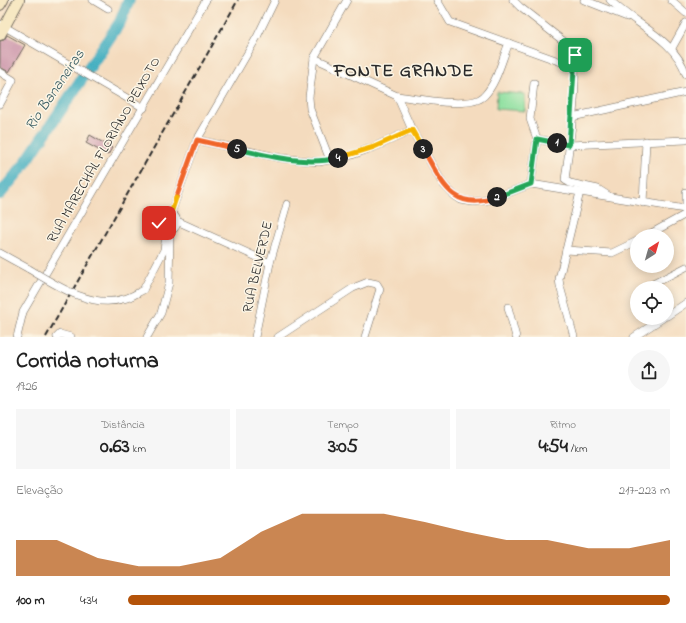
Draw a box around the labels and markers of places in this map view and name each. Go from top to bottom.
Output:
pin [558,38,592,72]
pin: 1 [547,133,567,153]
pin: 5 [227,139,247,159]
pin: 3 [413,139,433,159]
pin: 4 [328,148,348,168]
pin: 2 [487,187,507,207]
pin [142,206,176,240]

